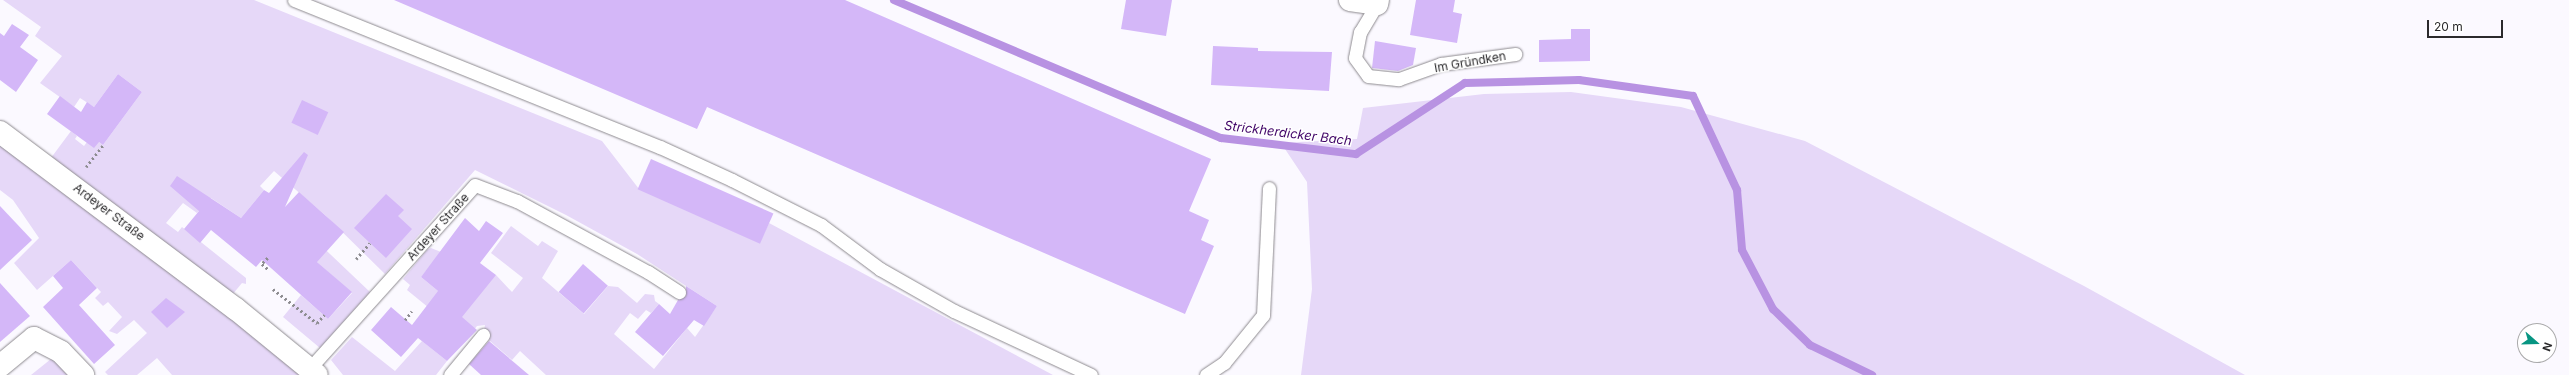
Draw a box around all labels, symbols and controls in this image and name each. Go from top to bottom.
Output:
scale bar [2429,12,2505,38]
text: 20 m [2434,19,2463,34]
street label: Im Gründken [1433,49,1507,75]
water label: Strickherdicker Bach [1223,117,1353,149]
street label: Ardeyer Straße [71,181,147,243]
street label: Ardeyer Straße [404,190,472,264]
north arrow [2517,323,2557,363]
text: N [2539,340,2555,353]

